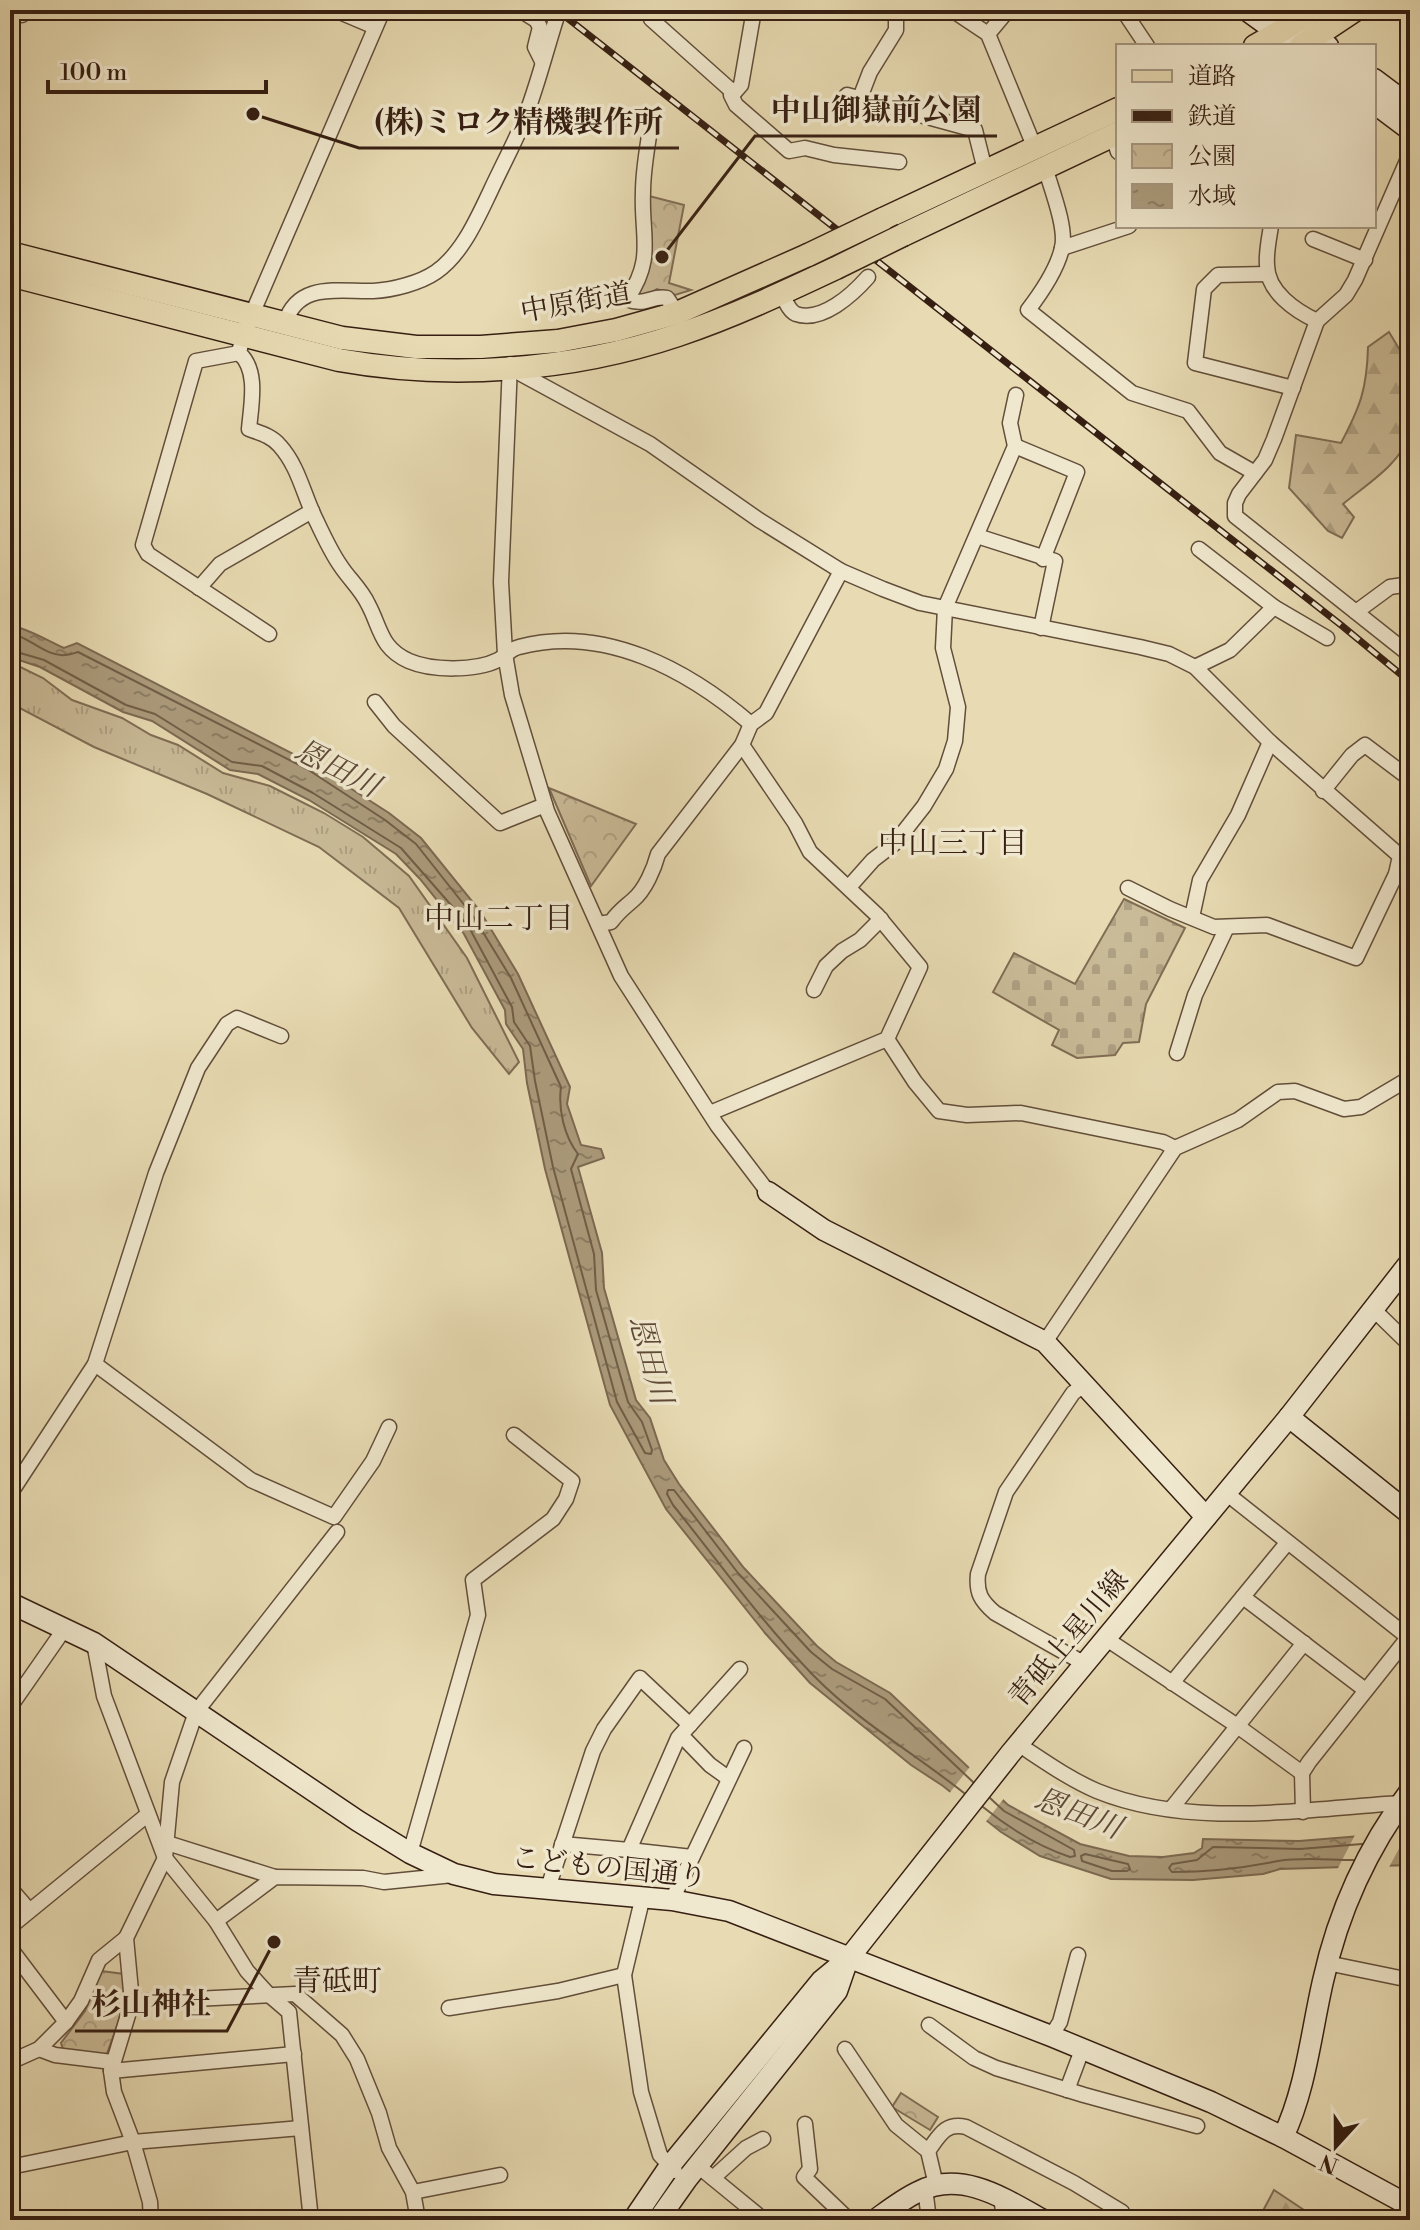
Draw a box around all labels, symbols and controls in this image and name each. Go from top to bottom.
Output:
scale bar [48,44,266,94]
legend [1116,44,1376,228]
text: 100 m [60,58,127,88]
text: 道路 [1188,62,1236,92]
callout: 中山御嶽前公園 [755,82,997,136]
text: 中山御嶽前公園 [771,92,981,130]
callout: (株)ミロク精機製作所 [359,94,679,148]
text: 鉄道 [1188,102,1236,132]
text: (株)ミロク精機製作所 [375,104,663,142]
text: 公園 [1188,142,1236,172]
text: 水域 [1188,182,1236,212]
street label: 中原街道 [518,276,634,330]
water label: 恩田川 [288,732,388,808]
district label: 中山三丁目 [878,825,1028,863]
district label: 中山二丁目 [424,900,574,938]
water label: 恩田川 [620,1312,681,1411]
street label: 青砥上星川線 [1002,1563,1136,1715]
water label: 恩田川 [1029,1780,1130,1849]
street label: こどもの国通り [510,1840,708,1896]
district label: 青砥町 [292,1963,382,2001]
callout: 杉山神社 [75,1977,227,2031]
text: 杉山神社 [91,1986,211,2024]
north arrow [1296,2106,1376,2186]
text: N [1316,2147,1342,2179]

